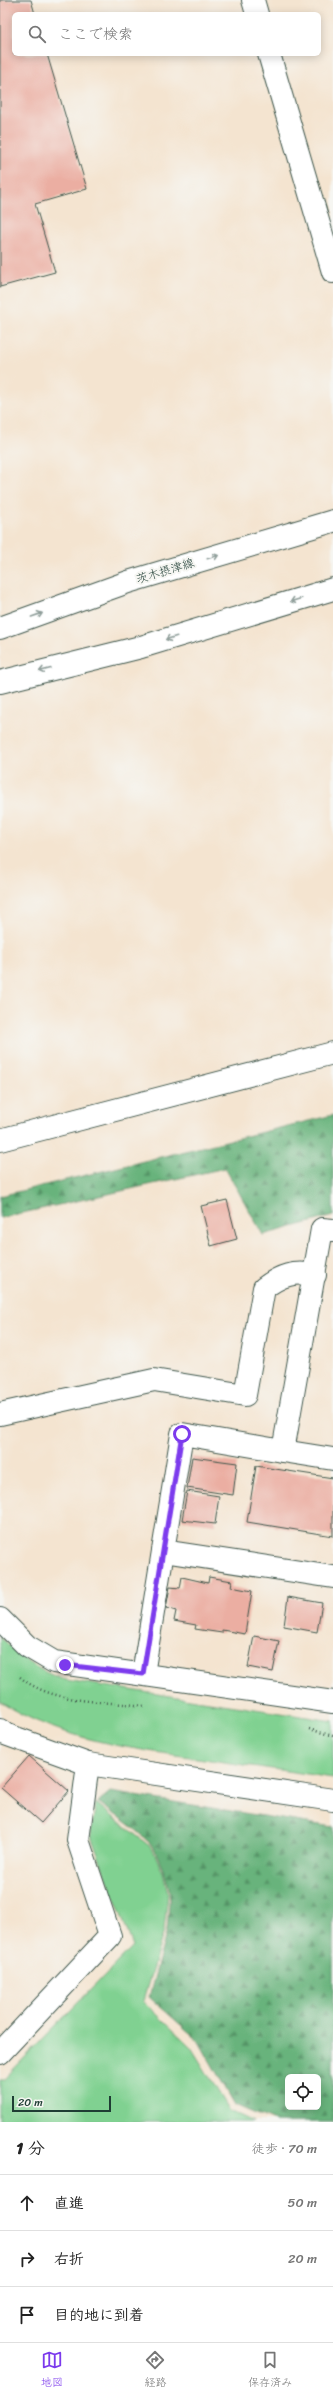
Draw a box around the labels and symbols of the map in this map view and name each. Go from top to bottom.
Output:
street label: 茨木摂津線 [133,552,197,590]
one-way arrow [207,553,220,560]
one-way arrow [289,597,302,604]
one-way arrow [30,611,43,618]
one-way arrow [165,635,178,642]
one-way arrow [39,667,52,674]
route start [173,1425,191,1443]
route end [56,1656,74,1674]
scale bar [12,2094,111,2113]

